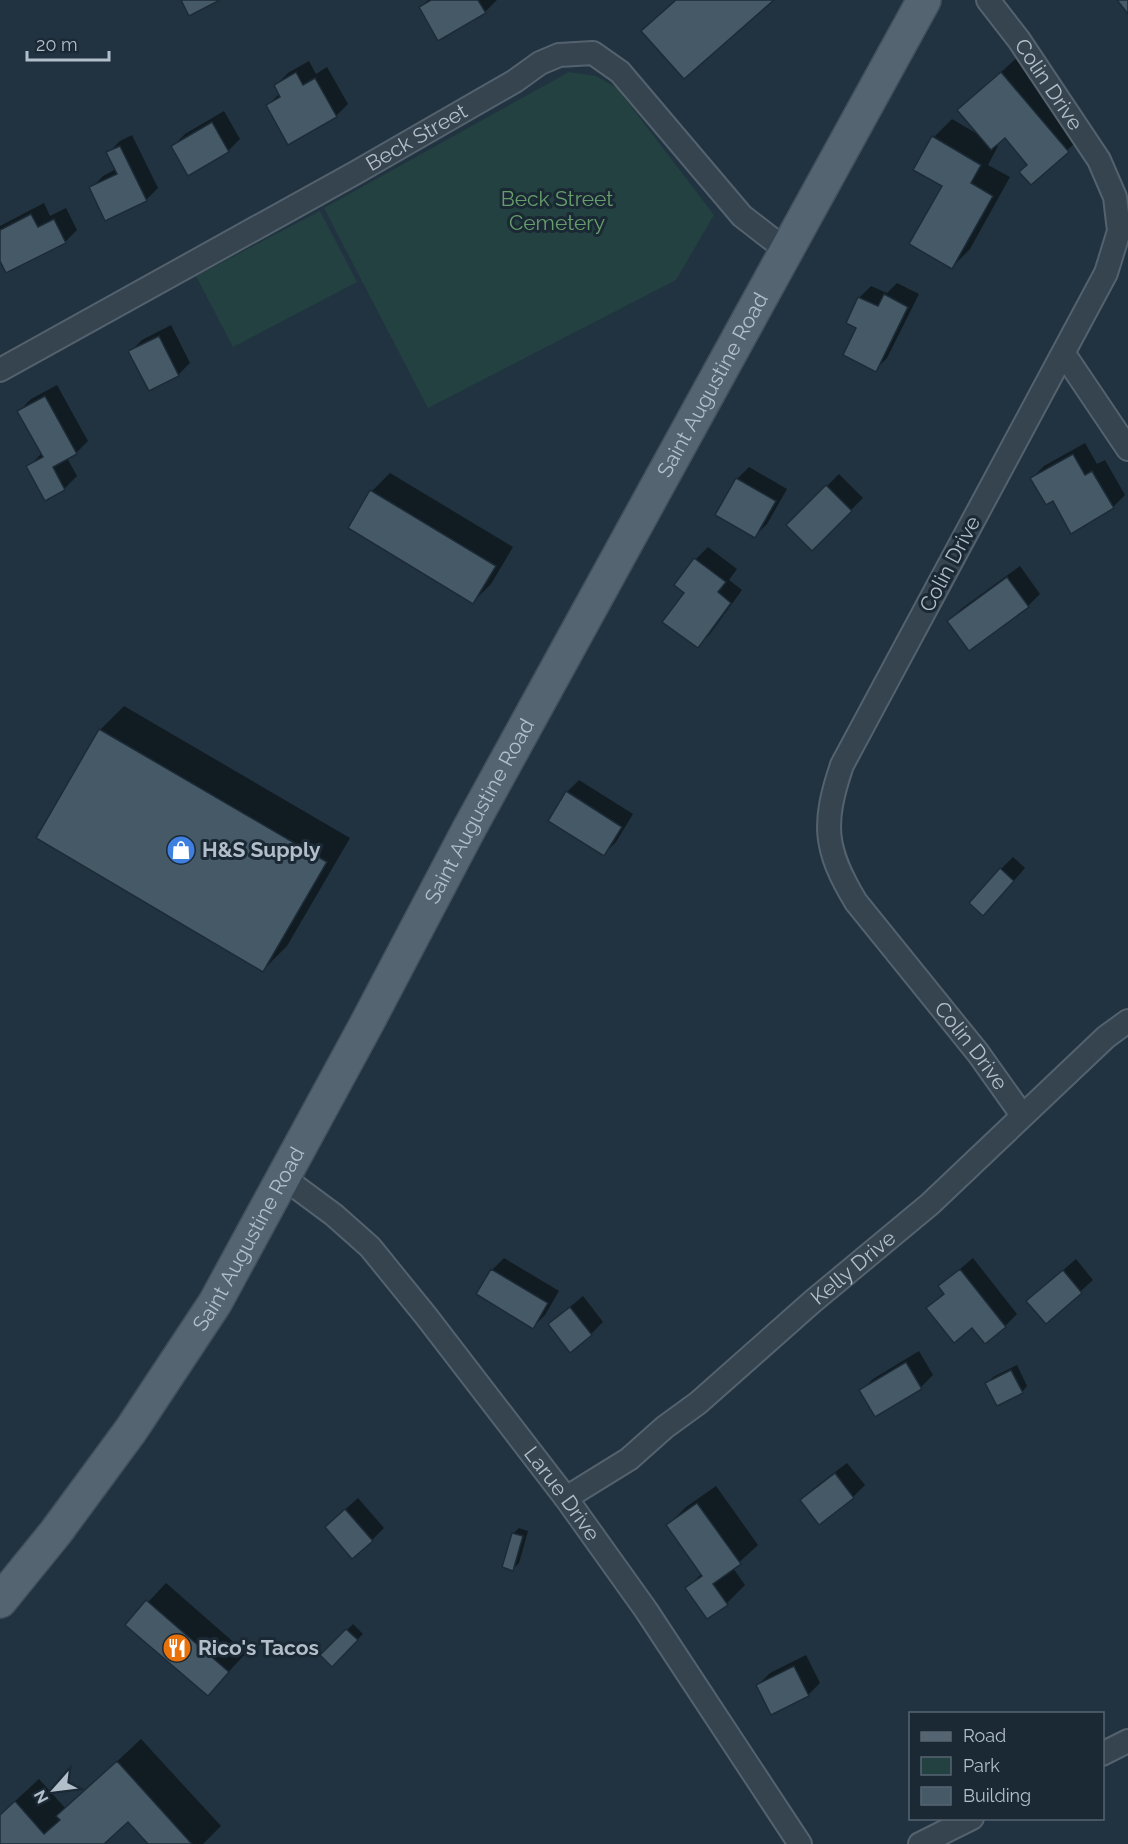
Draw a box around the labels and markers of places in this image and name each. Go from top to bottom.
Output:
shop icon: H&S Supply [165,834,197,866]
place label: H&S Supply [202,837,321,862]
restaurant icon: Rico's Tacos [161,1632,193,1664]
place label: Rico's Tacos [198,1635,319,1660]

